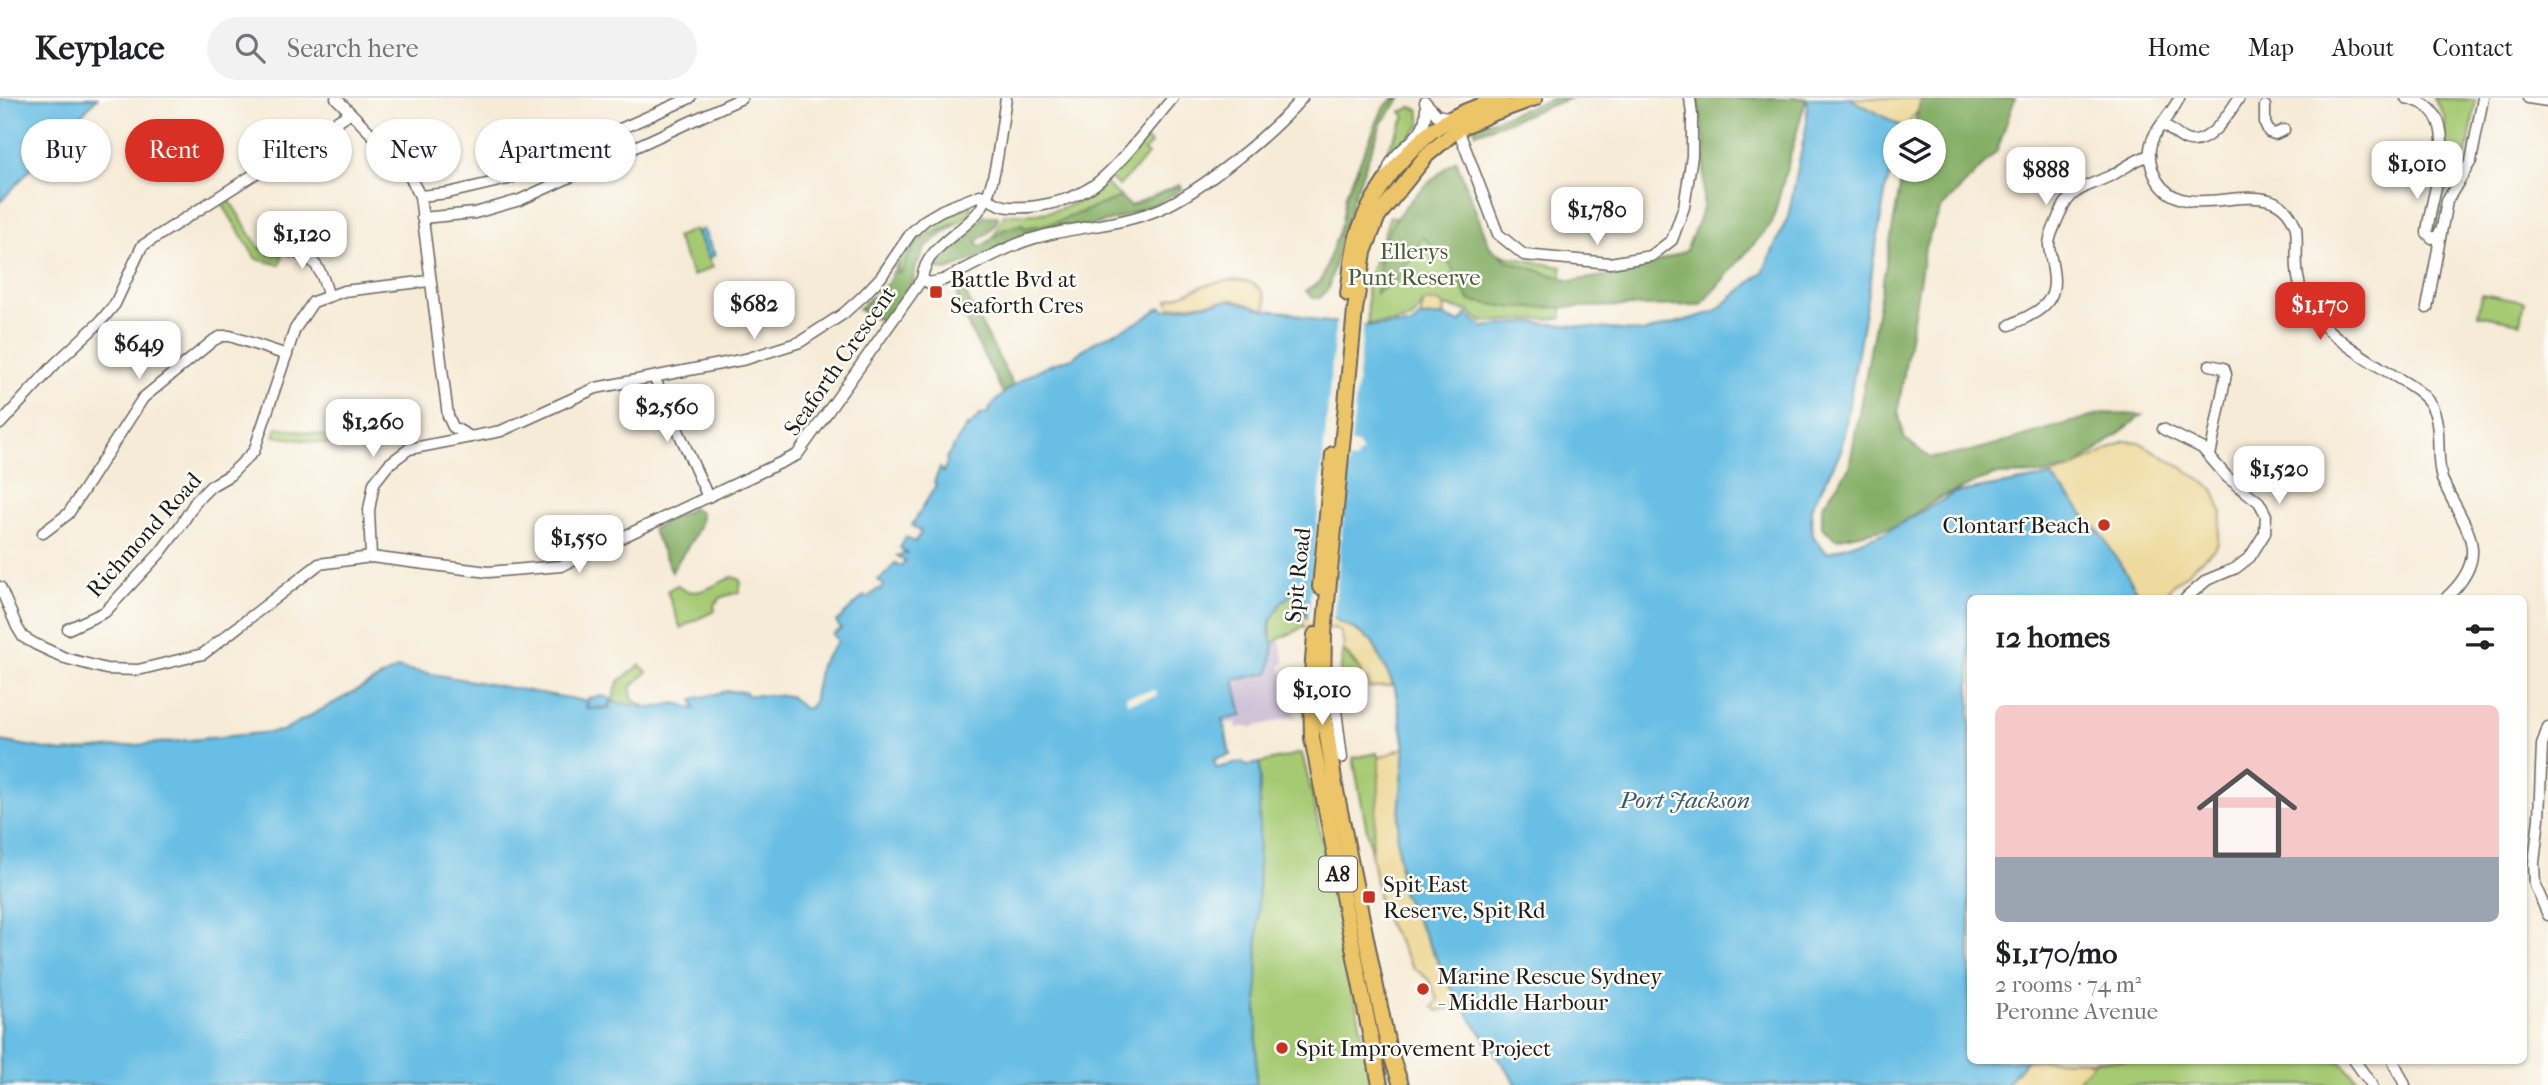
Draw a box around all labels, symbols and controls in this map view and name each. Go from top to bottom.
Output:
search box [207,17,697,80]
text: Keyplace [35,29,165,68]
icon: search [231,29,269,67]
text: Search here [287,33,419,64]
text: Home [2148,34,2210,62]
text: Map [2248,34,2294,62]
text: About [2332,34,2394,62]
text: Contact [2432,34,2513,62]
chip: Buy [21,119,111,182]
chip: Rent [125,119,224,182]
chip: Filters [238,119,352,182]
chip: New [366,119,461,182]
chip: Apartment [475,119,636,182]
map controls [1883,119,1946,182]
button: layers [1883,119,1946,182]
pin: $1,010 [2360,141,2474,201]
pin: $888 [2005,148,2087,207]
text: $1,010 [2388,150,2446,177]
text: $888 [2022,156,2070,183]
pin: $1,780 [1540,188,1654,247]
text: $1,780 [1567,196,1627,223]
pin: $1,120 [245,212,359,271]
text: $1,120 [273,220,331,247]
park label: Ellerys Punt Reserve [1347,238,1481,291]
place label: Battle Bvd at Seaforth Cres [950,266,1083,319]
street label: Seaforth Crescent [778,281,902,441]
pin: $682 [713,282,795,341]
pin: $1,170 [2263,282,2377,342]
marker: Battle Bvd at Seaforth Cres [928,284,944,300]
text: $682 [730,290,778,317]
text: $1,170 [2291,291,2349,318]
pin: $649 [98,322,180,381]
text: $649 [114,330,164,357]
pin: $2,560 [610,384,724,444]
text: $2,560 [635,393,699,420]
pin: $1,260 [316,400,430,459]
text: $1,260 [342,408,404,435]
pin: $1,520 [2222,446,2336,506]
text: $1,520 [2249,455,2309,482]
street label: Richmond Road [81,467,207,603]
place label: Clontarf Beach [1943,512,2090,539]
pin: $1,550 [522,516,636,575]
marker: Clontarf Beach [2096,517,2112,533]
text: $1,550 [550,524,608,551]
street label: Spit Road [1280,526,1316,624]
icon: filters [2461,618,2499,656]
text: 12 homes [1995,620,2110,655]
pin: $1,010 [1265,668,1379,727]
text: $1,010 [1293,676,1351,703]
icon: home [2184,750,2310,876]
water label: Port Jackson [1619,786,1750,814]
road number: A8 [1319,856,1357,892]
place label: Spit East Reserve, Spit Rd [1383,871,1546,924]
marker: Spit East Reserve, Spit Rd [1361,889,1377,905]
text: $1,170/mo [1995,936,2117,971]
place label: Marine Rescue Sydney - Middle Harbour [1437,963,1663,1016]
text: 2 rooms · 74 m² [1995,971,2141,998]
marker: Marine Rescue Sydney - Middle Harbour [1415,981,1431,997]
text: Peronne Avenue [1995,998,2158,1025]
place label: Spit Improvement Project [1296,1035,1551,1062]
marker: Spit Improvement Project [1274,1040,1290,1056]

